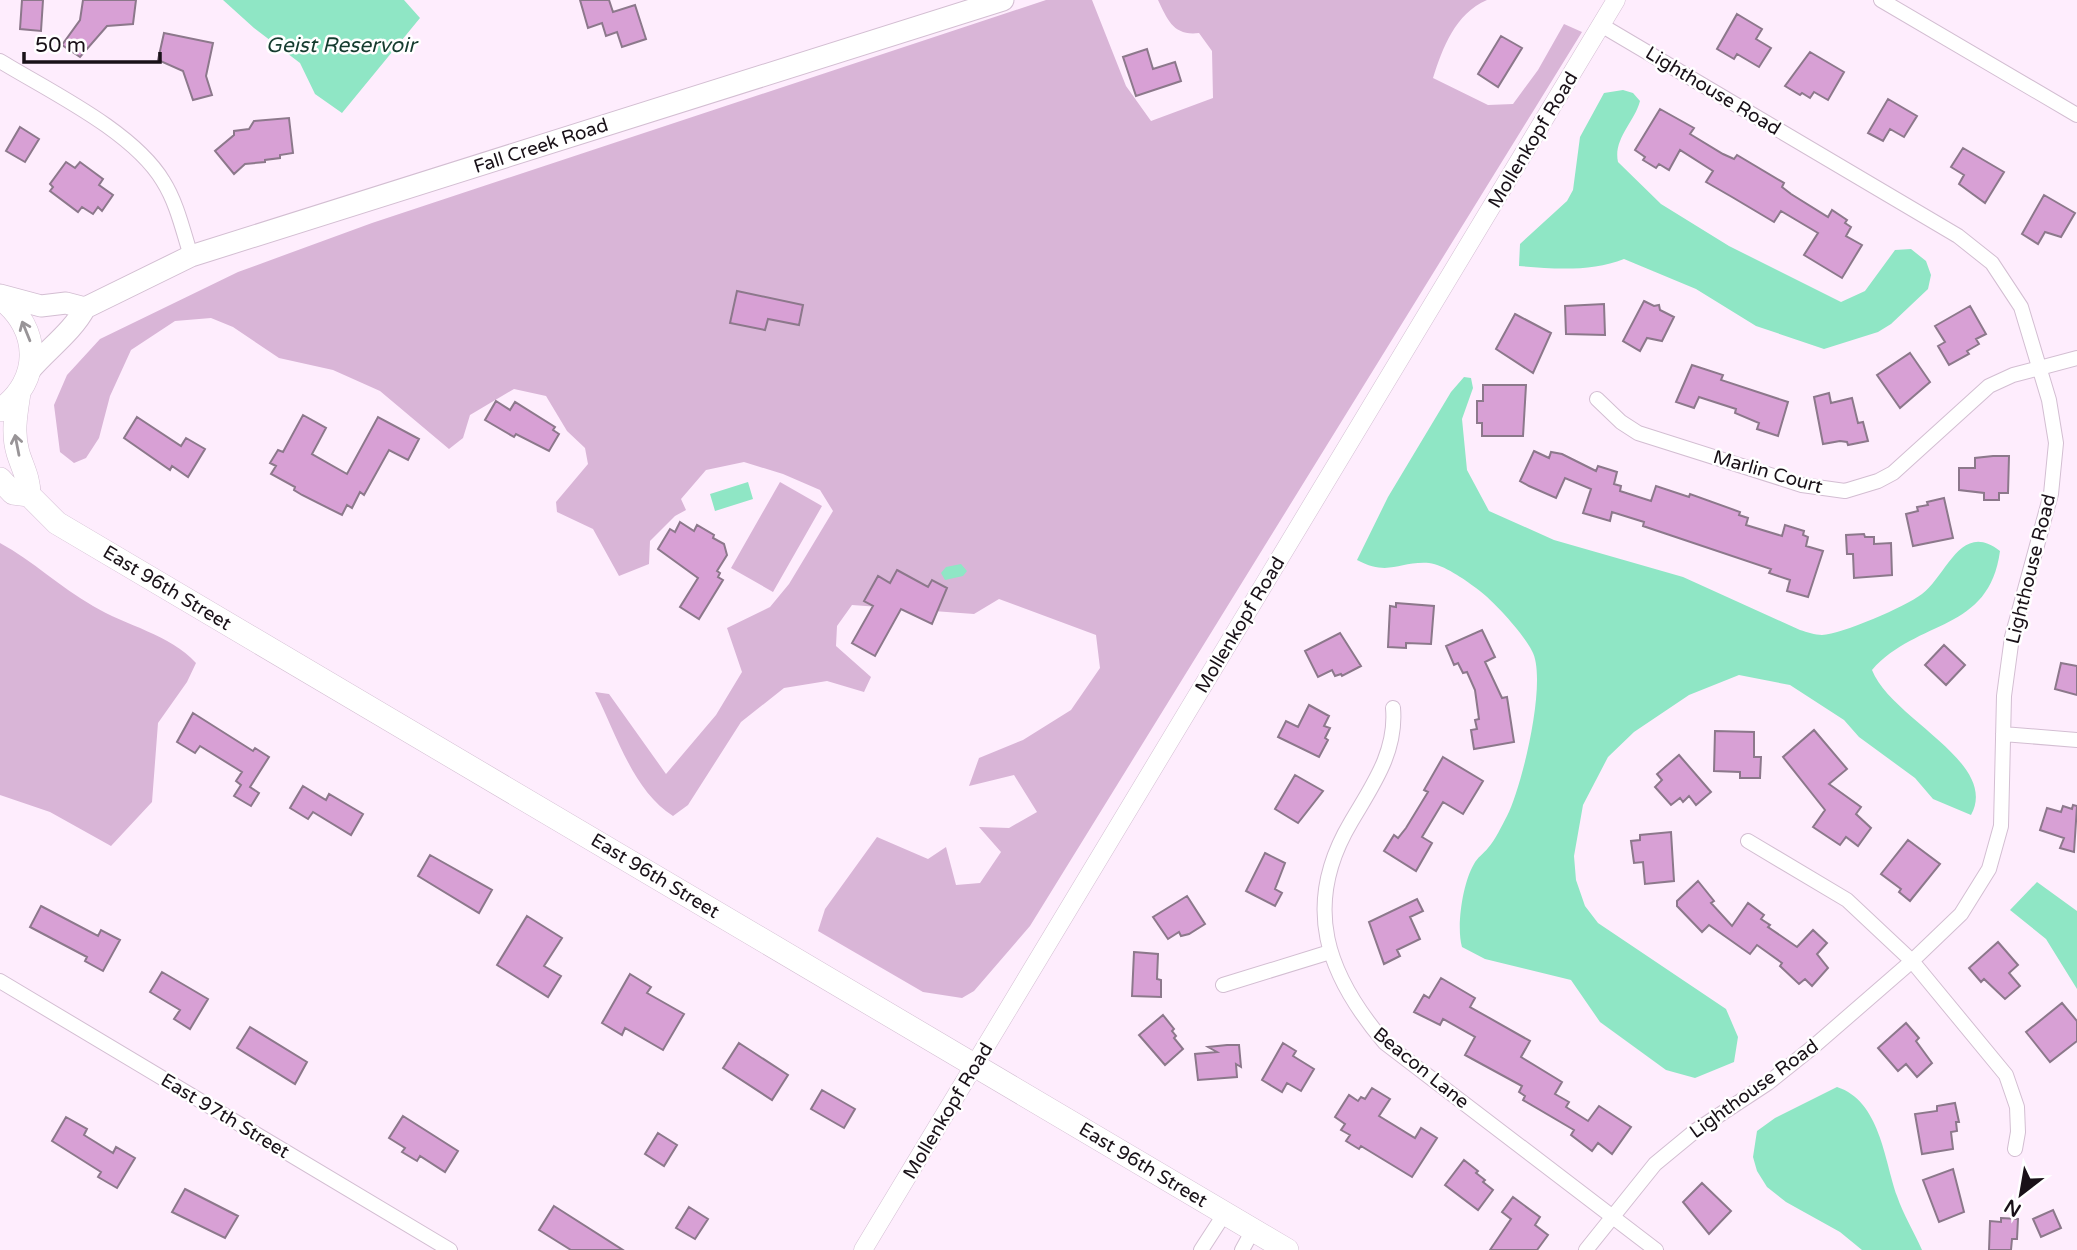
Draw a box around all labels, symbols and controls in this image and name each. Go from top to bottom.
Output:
scale bar [24,21,161,65]
text: 50 m [35,33,86,58]
water label: Geist Reservoir [266,33,419,58]
street label: Lighthouse Road [1642,42,1784,140]
street label: Mollenkopf Road [1484,68,1582,212]
street label: Fall Creek Road [471,114,611,178]
one-way arrow [19,321,32,342]
one-way arrow [10,434,24,457]
street label: Marlin Court [1711,446,1825,498]
street label: Lighthouse Road [2002,492,2060,646]
street label: East 96th Street [99,541,235,635]
street label: Mollenkopf Road [1191,553,1289,697]
street label: East 96th Street [587,829,723,923]
street label: Beacon Lane [1369,1023,1473,1113]
street label: Lighthouse Road [1685,1035,1823,1143]
street label: Mollenkopf Road [899,1039,997,1183]
street label: East 97th Street [157,1069,293,1163]
street label: East 96th Street [1075,1118,1211,1212]
north arrow [1986,1159,2056,1229]
text: N [2001,1194,2025,1221]

